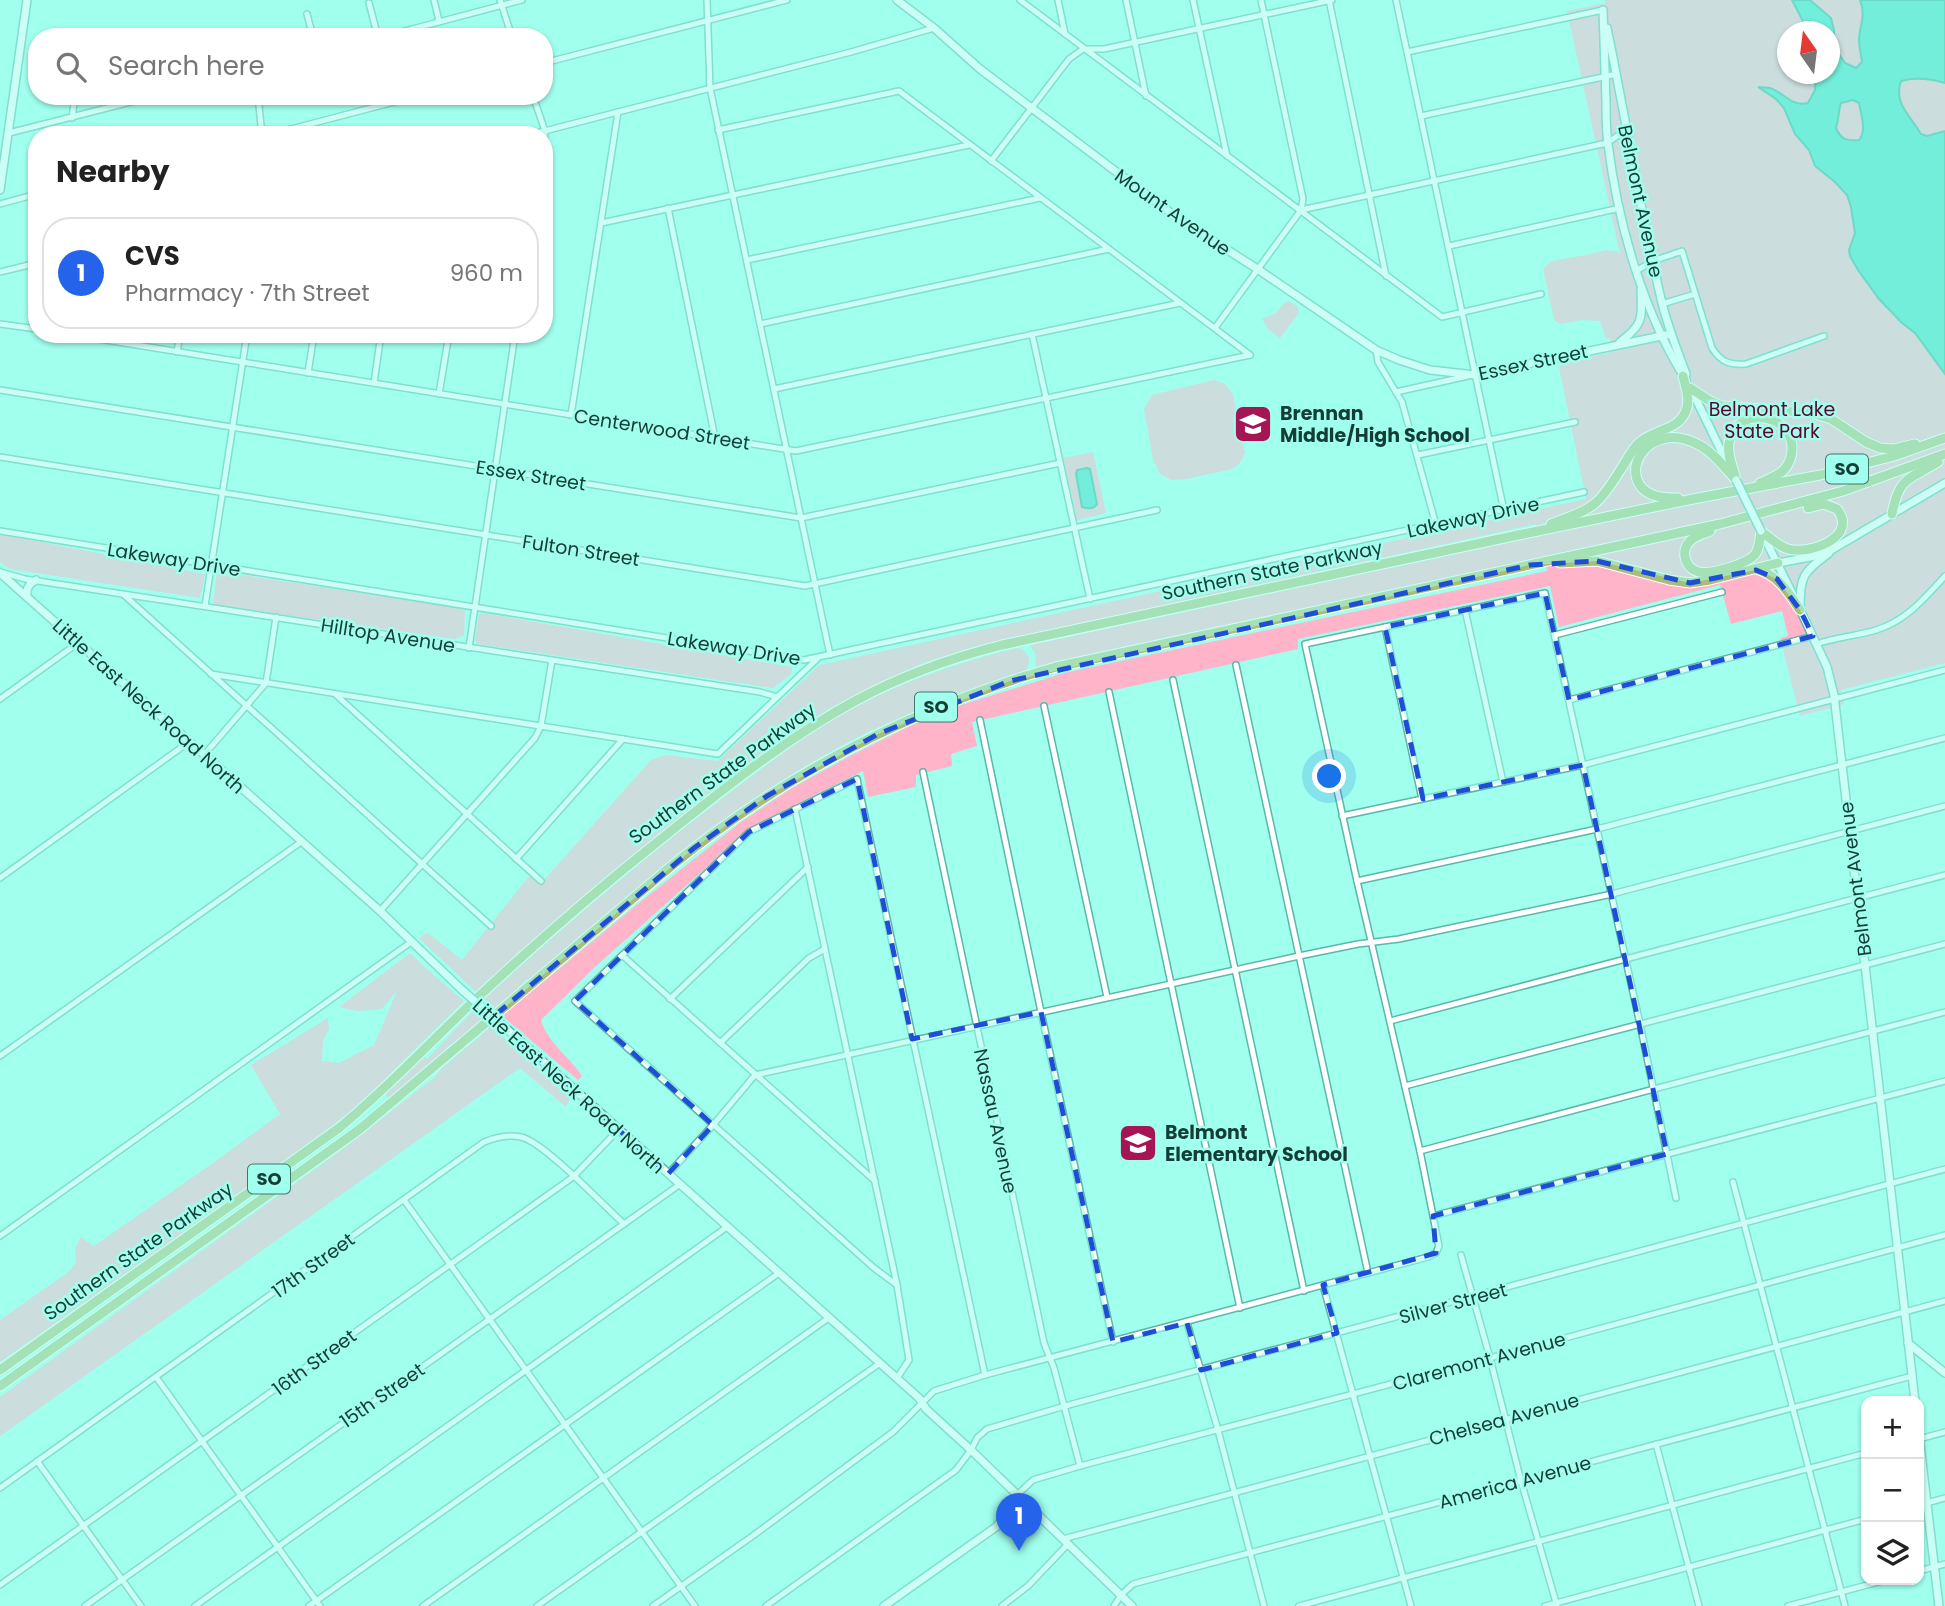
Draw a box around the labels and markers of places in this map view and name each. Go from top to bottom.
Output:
place label: Brennan Middle/High School [1280,400,1470,449]
school or university icon: Brennan Middle/High School [1232,403,1274,445]
place label: Belmont Elementary School [1165,1119,1348,1168]
school or university icon: Belmont Elementary School [1117,1122,1159,1164]
pin: 1 [996,1493,1042,1551]

